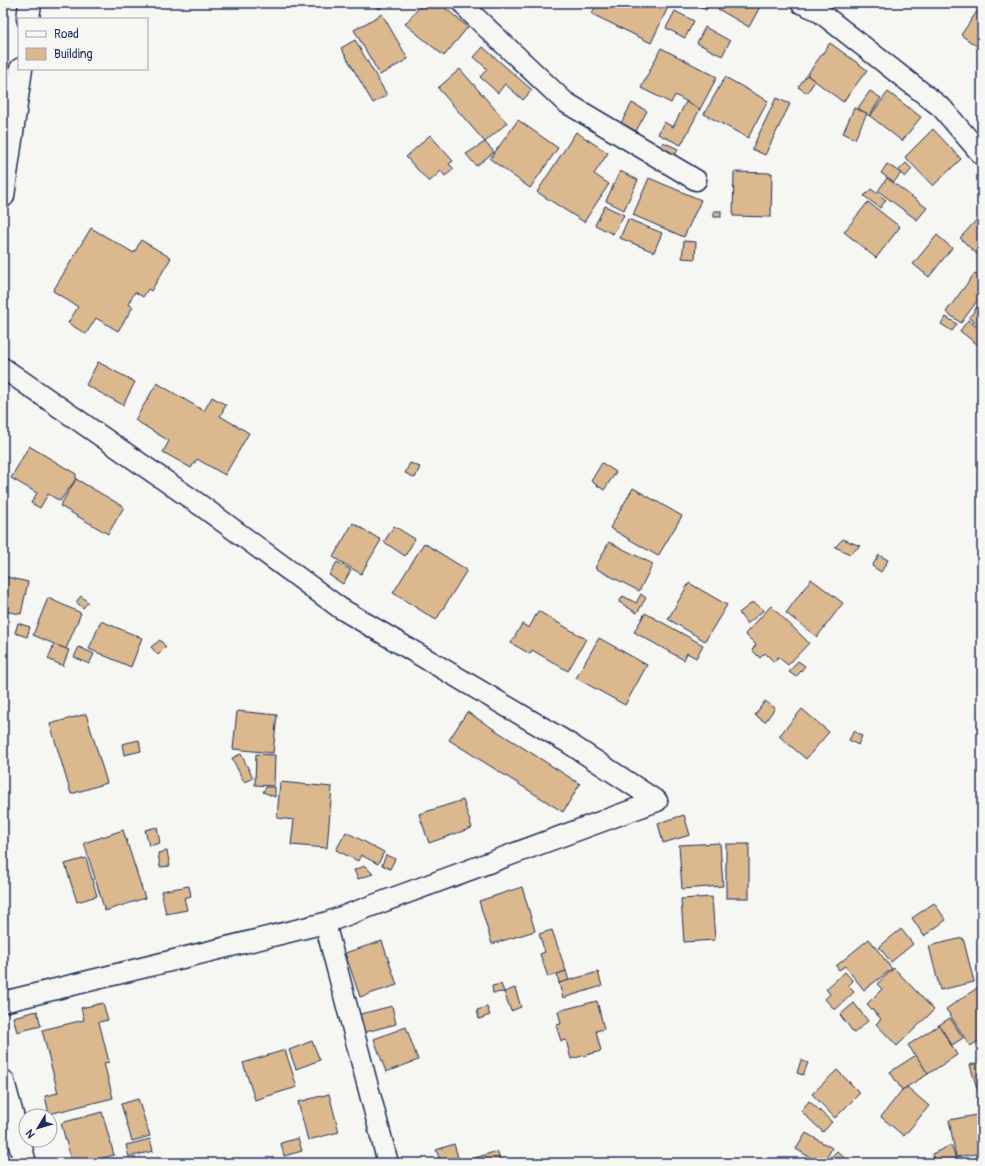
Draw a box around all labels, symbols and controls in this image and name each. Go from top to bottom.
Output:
legend [18,18,148,70]
text: Road [54,27,79,42]
text: Building [54,47,93,62]
north arrow [18,1108,58,1148]
text: N [23,1126,38,1141]

